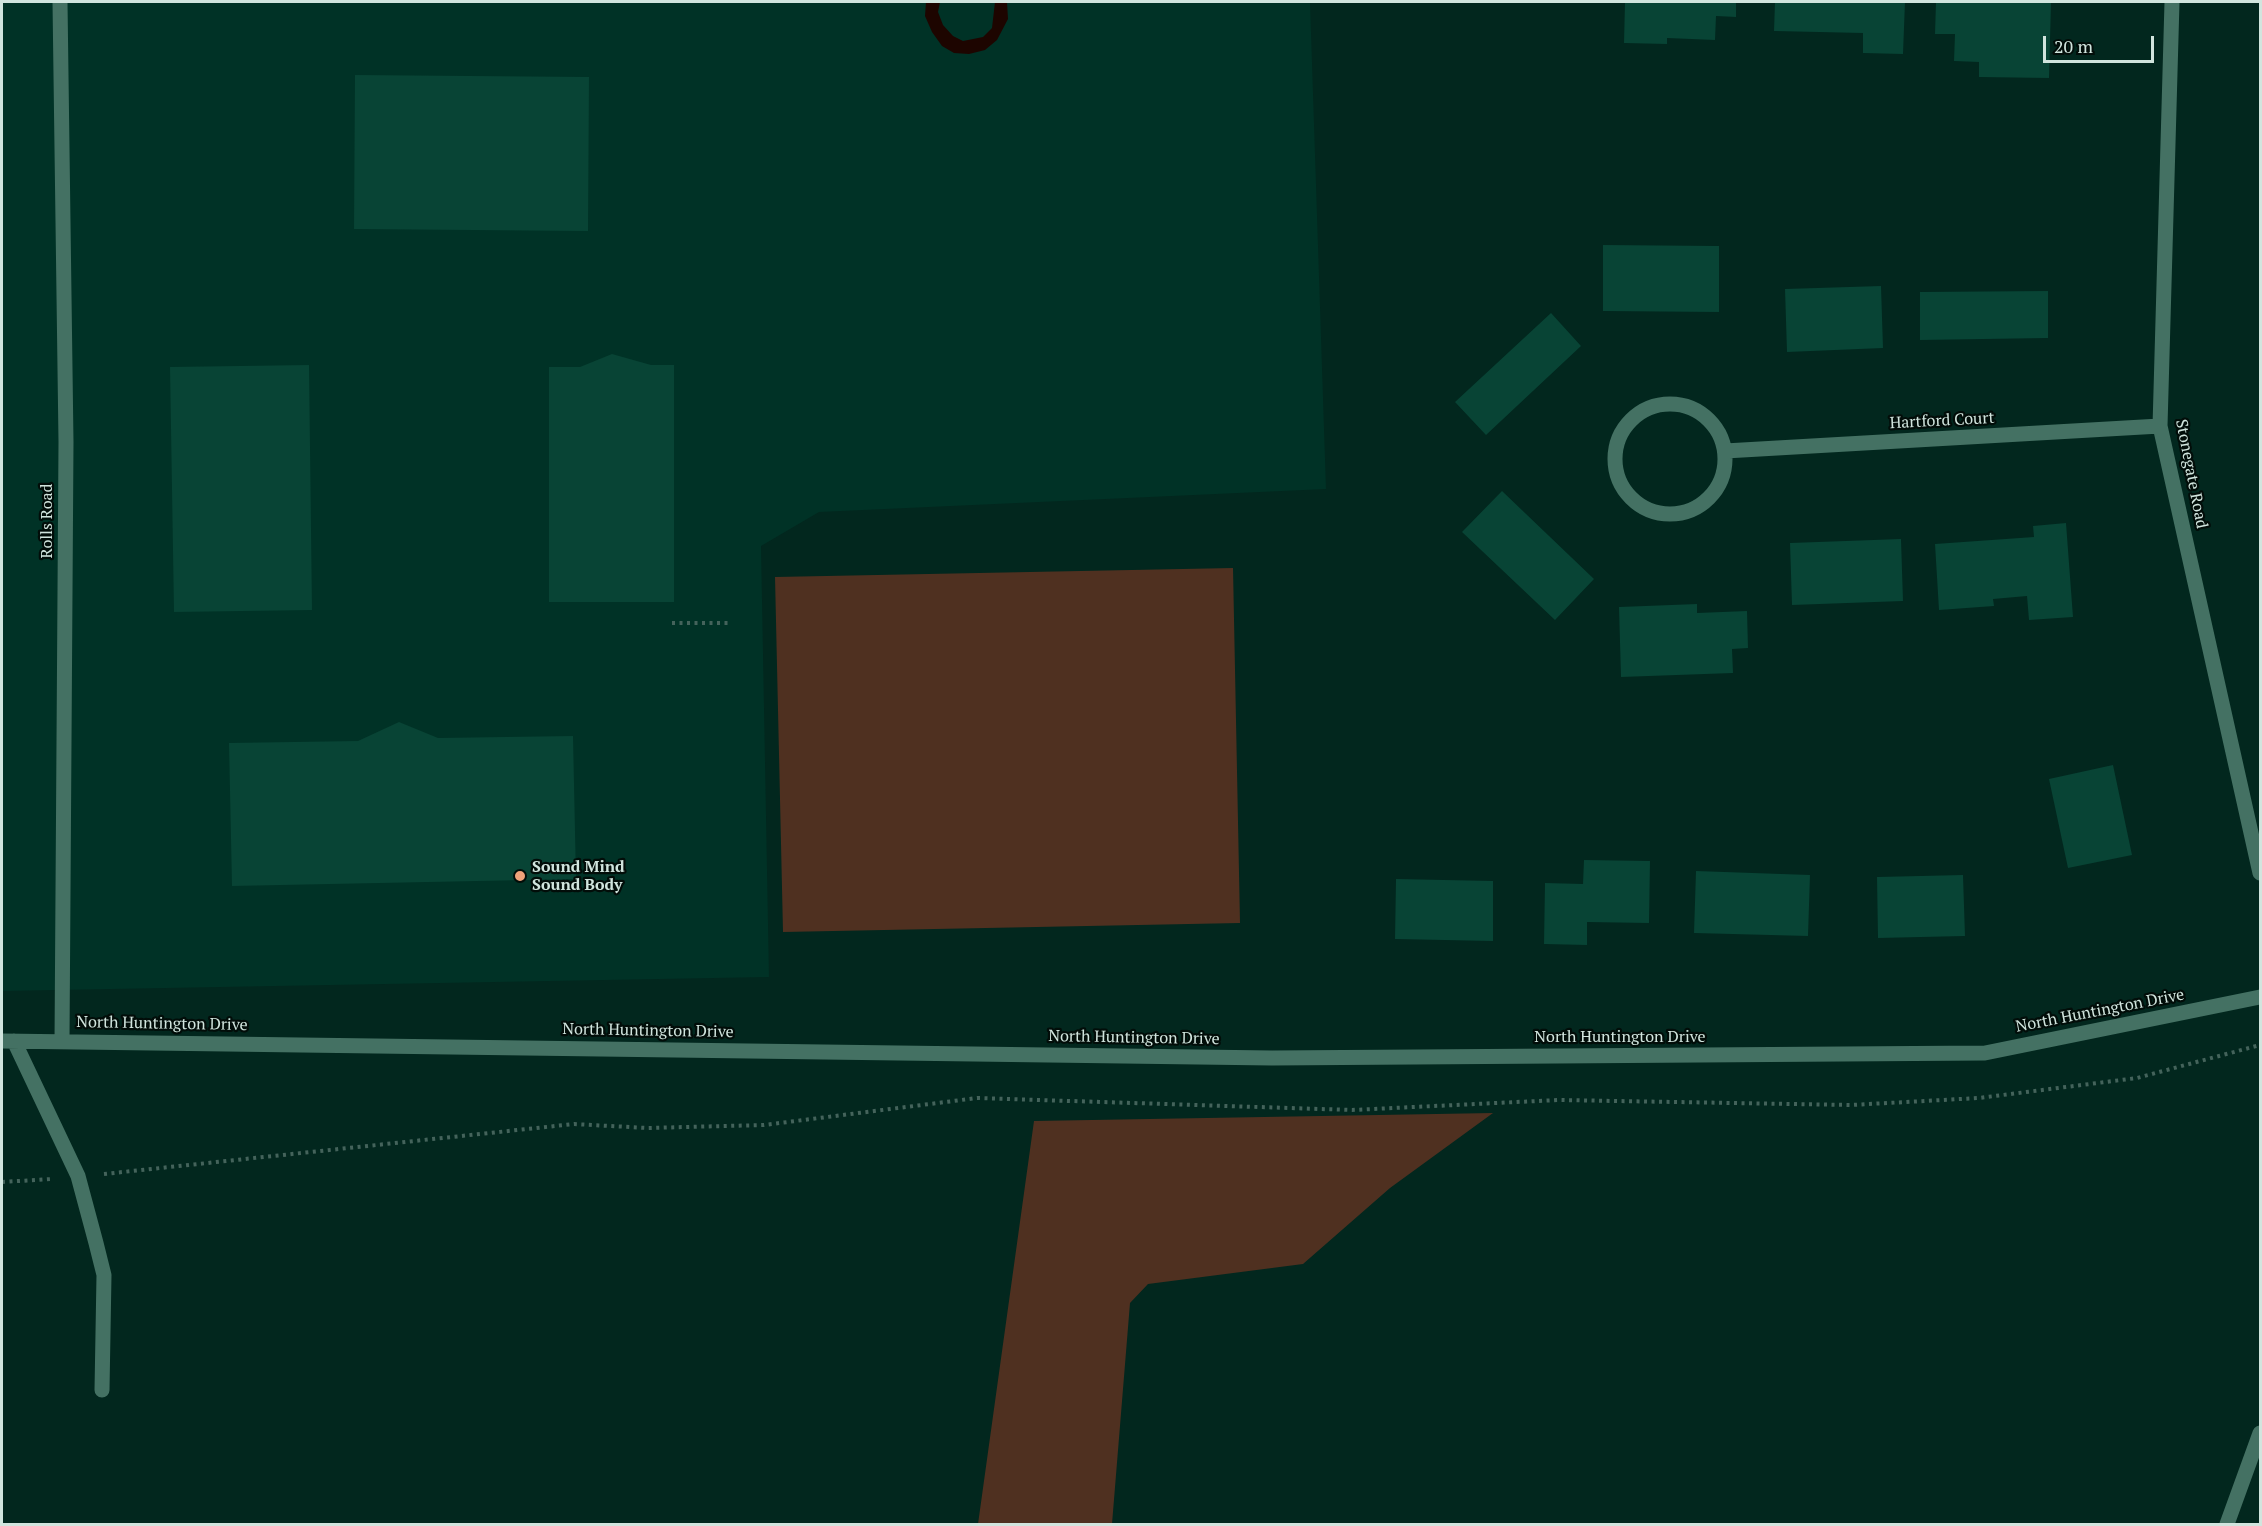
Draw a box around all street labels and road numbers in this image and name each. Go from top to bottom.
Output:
street label: Hartford Court [1889,409,1995,433]
street label: Stonegate Road [2171,418,2211,530]
street label: Rolls Road [37,484,57,558]
street label: North Huntington Drive [2014,985,2186,1037]
street label: North Huntington Drive [76,1013,248,1035]
street label: North Huntington Drive [562,1020,734,1042]
street label: North Huntington Drive [1048,1027,1220,1049]
street label: North Huntington Drive [1534,1027,1706,1047]

